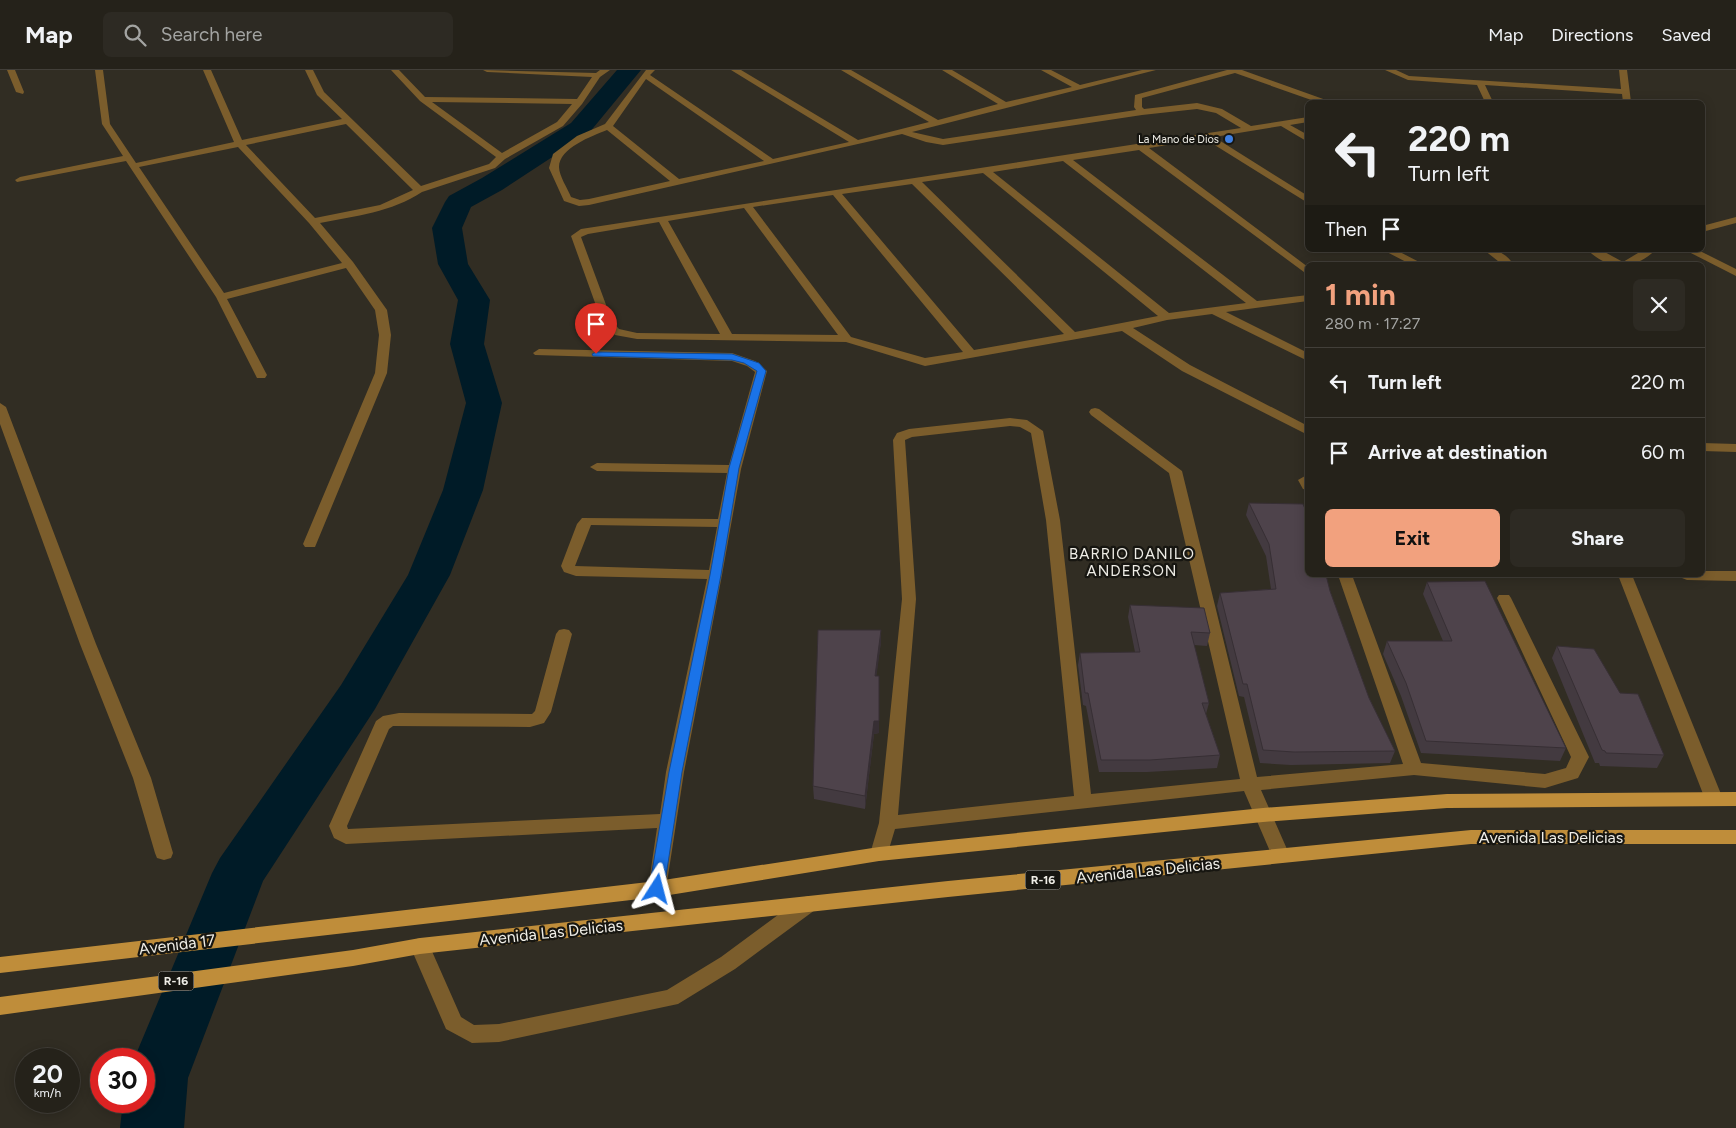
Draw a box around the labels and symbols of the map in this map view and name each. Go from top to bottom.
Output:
place label: La Mano de Dios [1138,133,1219,146]
marker: La Mano de Dios [1223,133,1235,145]
pin [575,303,617,354]
district label: BARRIO DANILO ANDERSON [1069,545,1195,580]
street label: Avenida Las Delicias [1479,828,1623,847]
street label: Avenida Las Delicias [1075,853,1221,887]
position arrow [630,862,682,914]
road number: R-16 [1026,870,1060,890]
street label: Avenida Las Delicias [478,915,624,949]
street label: Avenida 17 [138,930,217,959]
road number: R-16 [158,971,194,990]
speed limit sign: 30 [90,1048,155,1113]

